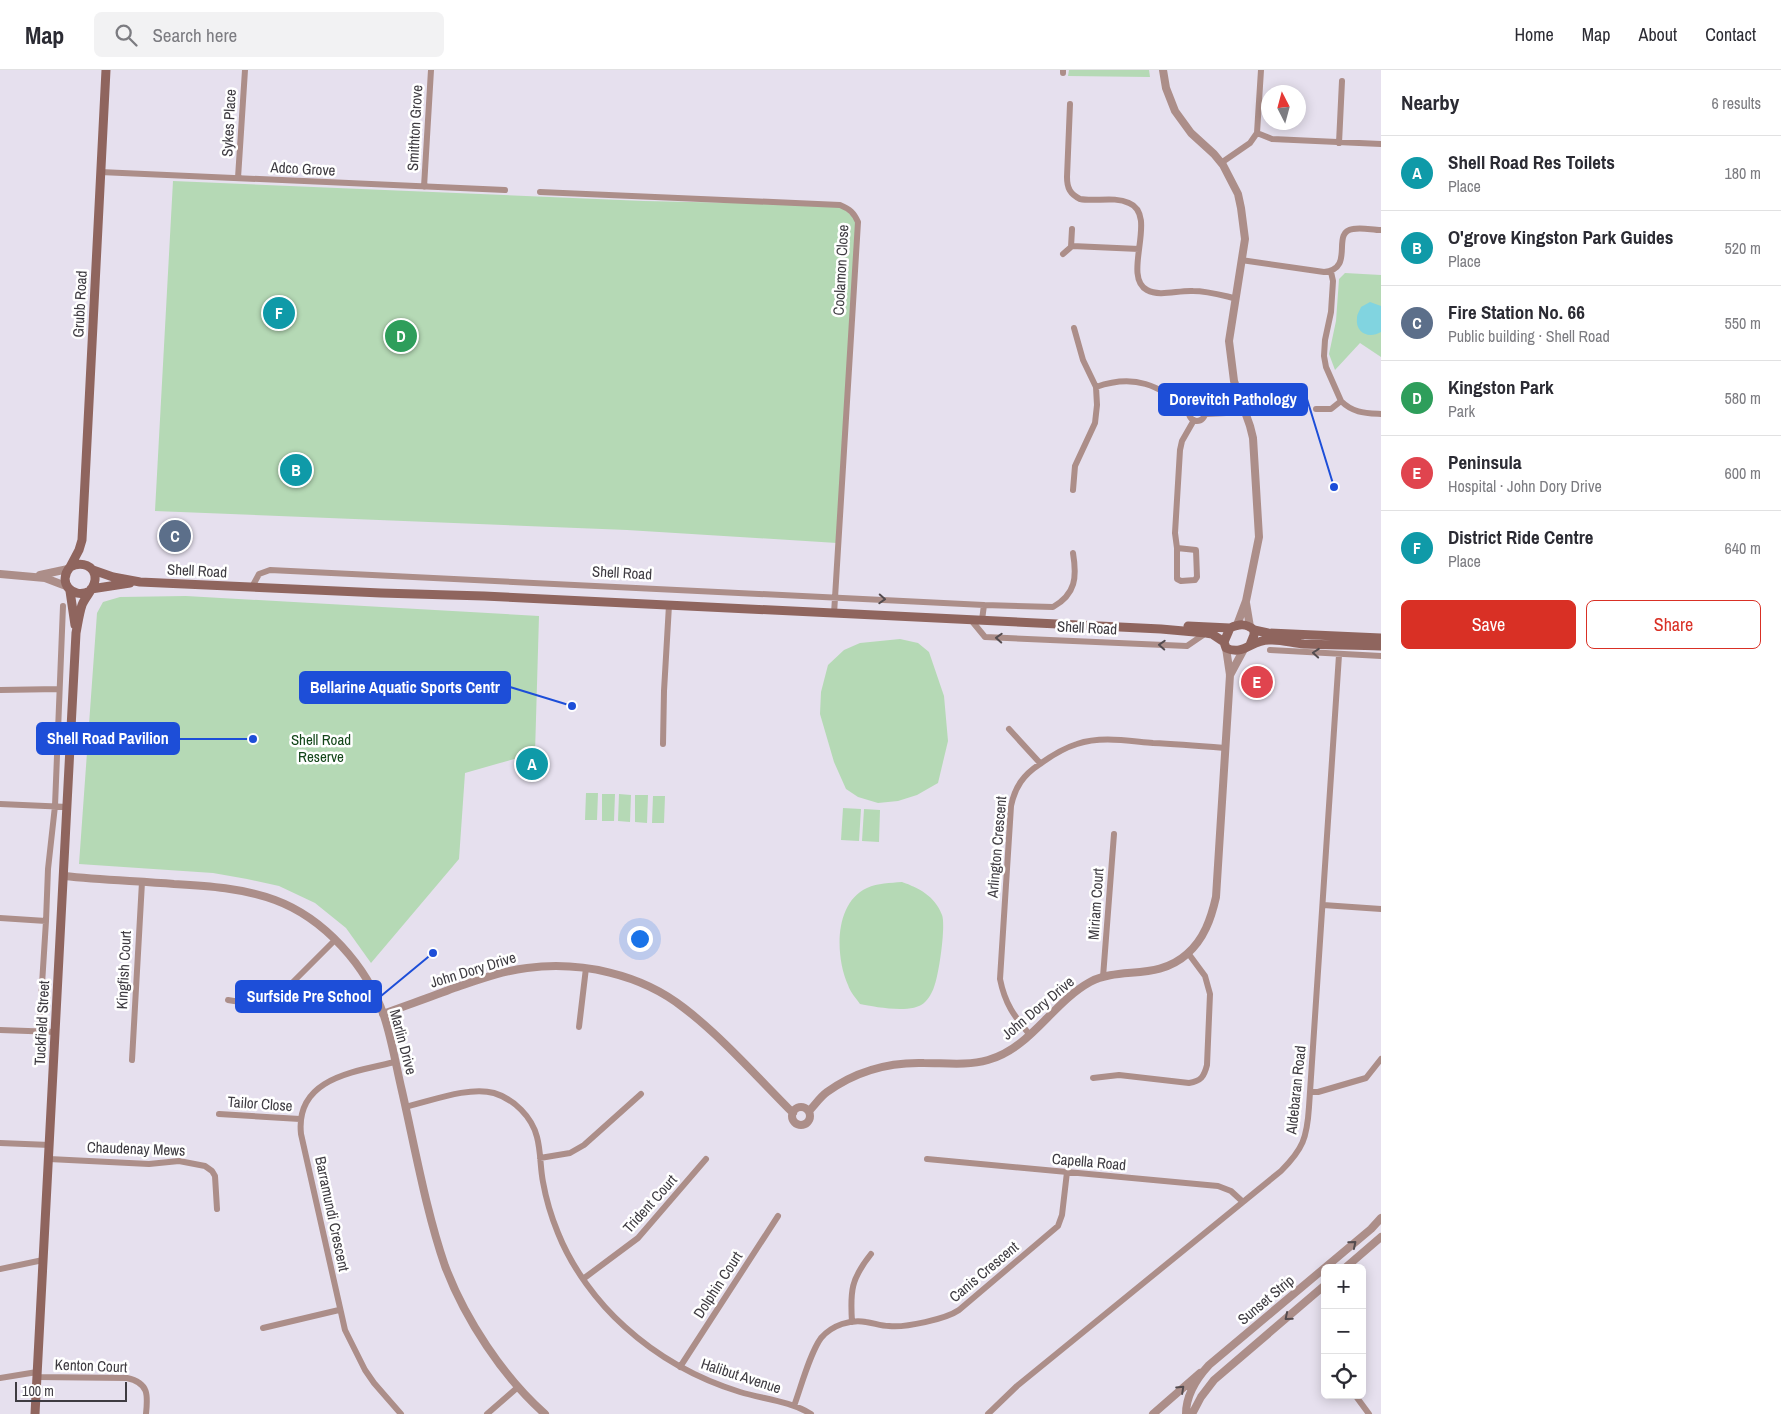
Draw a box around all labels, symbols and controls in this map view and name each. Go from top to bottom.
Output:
search box [94,12,444,57]
text: Map [25,19,64,51]
icon: search [112,21,140,49]
text: Search here [152,22,237,48]
text: Home [1514,22,1554,47]
text: Map [1582,22,1611,47]
text: About [1639,22,1677,47]
text: Contact [1705,22,1756,47]
street label: Smithton Grove [402,84,427,172]
north arrow [1261,85,1306,130]
street label: Sykes Place [216,88,241,157]
text: Nearby [1401,88,1459,117]
text: 6 results [1711,92,1761,114]
text: Shell Road Res Toilets [1448,149,1615,175]
street label: Adco Grove [269,156,336,181]
text: A [1412,162,1422,184]
text: 180 m [1725,162,1761,184]
text: Place [1448,175,1481,197]
street label: Coolamon Close [828,224,853,316]
text: O'grove Kingston Park Guides [1448,224,1673,250]
text: B [1412,237,1422,259]
text: 520 m [1725,237,1761,259]
text: Place [1448,250,1481,272]
street label: Grubb Road [67,270,92,338]
pin: F [263,294,295,332]
text: Fire Station No. 66 [1448,299,1585,325]
text: C [1412,312,1422,334]
text: 550 m [1725,312,1761,334]
pin: D [385,317,417,355]
text: Public building · Shell Road [1448,325,1610,347]
text: Kingston Park [1448,374,1554,400]
callout: Dorevitch Pathology [1159,384,1307,415]
text: D [1412,387,1422,409]
text: 580 m [1725,387,1761,409]
text: Dorevitch Pathology [1169,388,1297,410]
text: Park [1448,400,1475,422]
text: Peninsula [1448,449,1522,475]
pin: B [280,451,312,489]
text: E [1413,462,1421,484]
text: 600 m [1725,462,1761,484]
text: Hospital · John Dory Drive [1448,475,1602,497]
pin: C [159,517,191,555]
text: District Ride Centre [1448,524,1593,550]
text: F [1413,537,1421,559]
text: 640 m [1725,537,1761,559]
text: Place [1448,550,1481,572]
street label: Shell Road [166,558,228,583]
street label: Shell Road [591,560,653,585]
one-way arrow [879,594,887,605]
button: Save [1401,600,1576,649]
button: Share [1586,600,1761,649]
street label: Shell Road [1056,615,1118,640]
one-way arrow [995,632,1003,643]
one-way arrow [1157,640,1165,650]
one-way arrow [1312,648,1320,659]
pin: E [1241,663,1273,701]
callout: Bellarine Aquatic Sports Centr [300,672,510,703]
text: Bellarine Aquatic Sports Centr [310,676,501,698]
callout: Shell Road Pavilion [37,723,179,754]
text: Shell Road Pavilion [47,727,169,749]
park label: Shell Road Reserve [291,729,351,767]
pin: A [516,745,548,783]
street label: Arlington Crescent [982,795,1011,900]
street label: Miriam Court [1083,867,1109,940]
your location [627,926,653,952]
street label: Kingfish Court [111,930,136,1010]
street label: John Dory Drive [427,946,519,993]
street label: John Dory Drive [997,971,1079,1044]
street label: Tuckfield Street [29,979,54,1066]
callout: Surfside Pre School [236,981,381,1012]
text: Surfside Pre School [247,985,371,1007]
street label: Marlin Drive [385,1007,422,1077]
street label: Aldebaran Road [1280,1045,1311,1136]
street label: Tailor Close [227,1091,293,1116]
street label: Chaudenay Mews [86,1136,186,1161]
street label: Capella Road [1051,1148,1127,1175]
street label: Barramundi Crescent [310,1155,355,1274]
street label: Trident Court [618,1169,682,1237]
street label: Canis Crescent [944,1236,1023,1307]
one-way arrow [1348,1240,1357,1249]
street label: Dolphin Court [688,1247,747,1322]
map controls [1321,1264,1366,1399]
button: + [1321,1264,1366,1309]
street label: Sunset Strip [1233,1270,1298,1329]
button: − [1321,1309,1366,1354]
one-way arrow [1284,1311,1293,1320]
street label: Halibut Avenue [698,1353,784,1398]
street label: Kenton Court [54,1354,128,1377]
button: locate [1321,1354,1366,1399]
scale bar [15,1379,128,1402]
text: 100 m [22,1382,54,1400]
one-way arrow [1175,1386,1184,1395]

